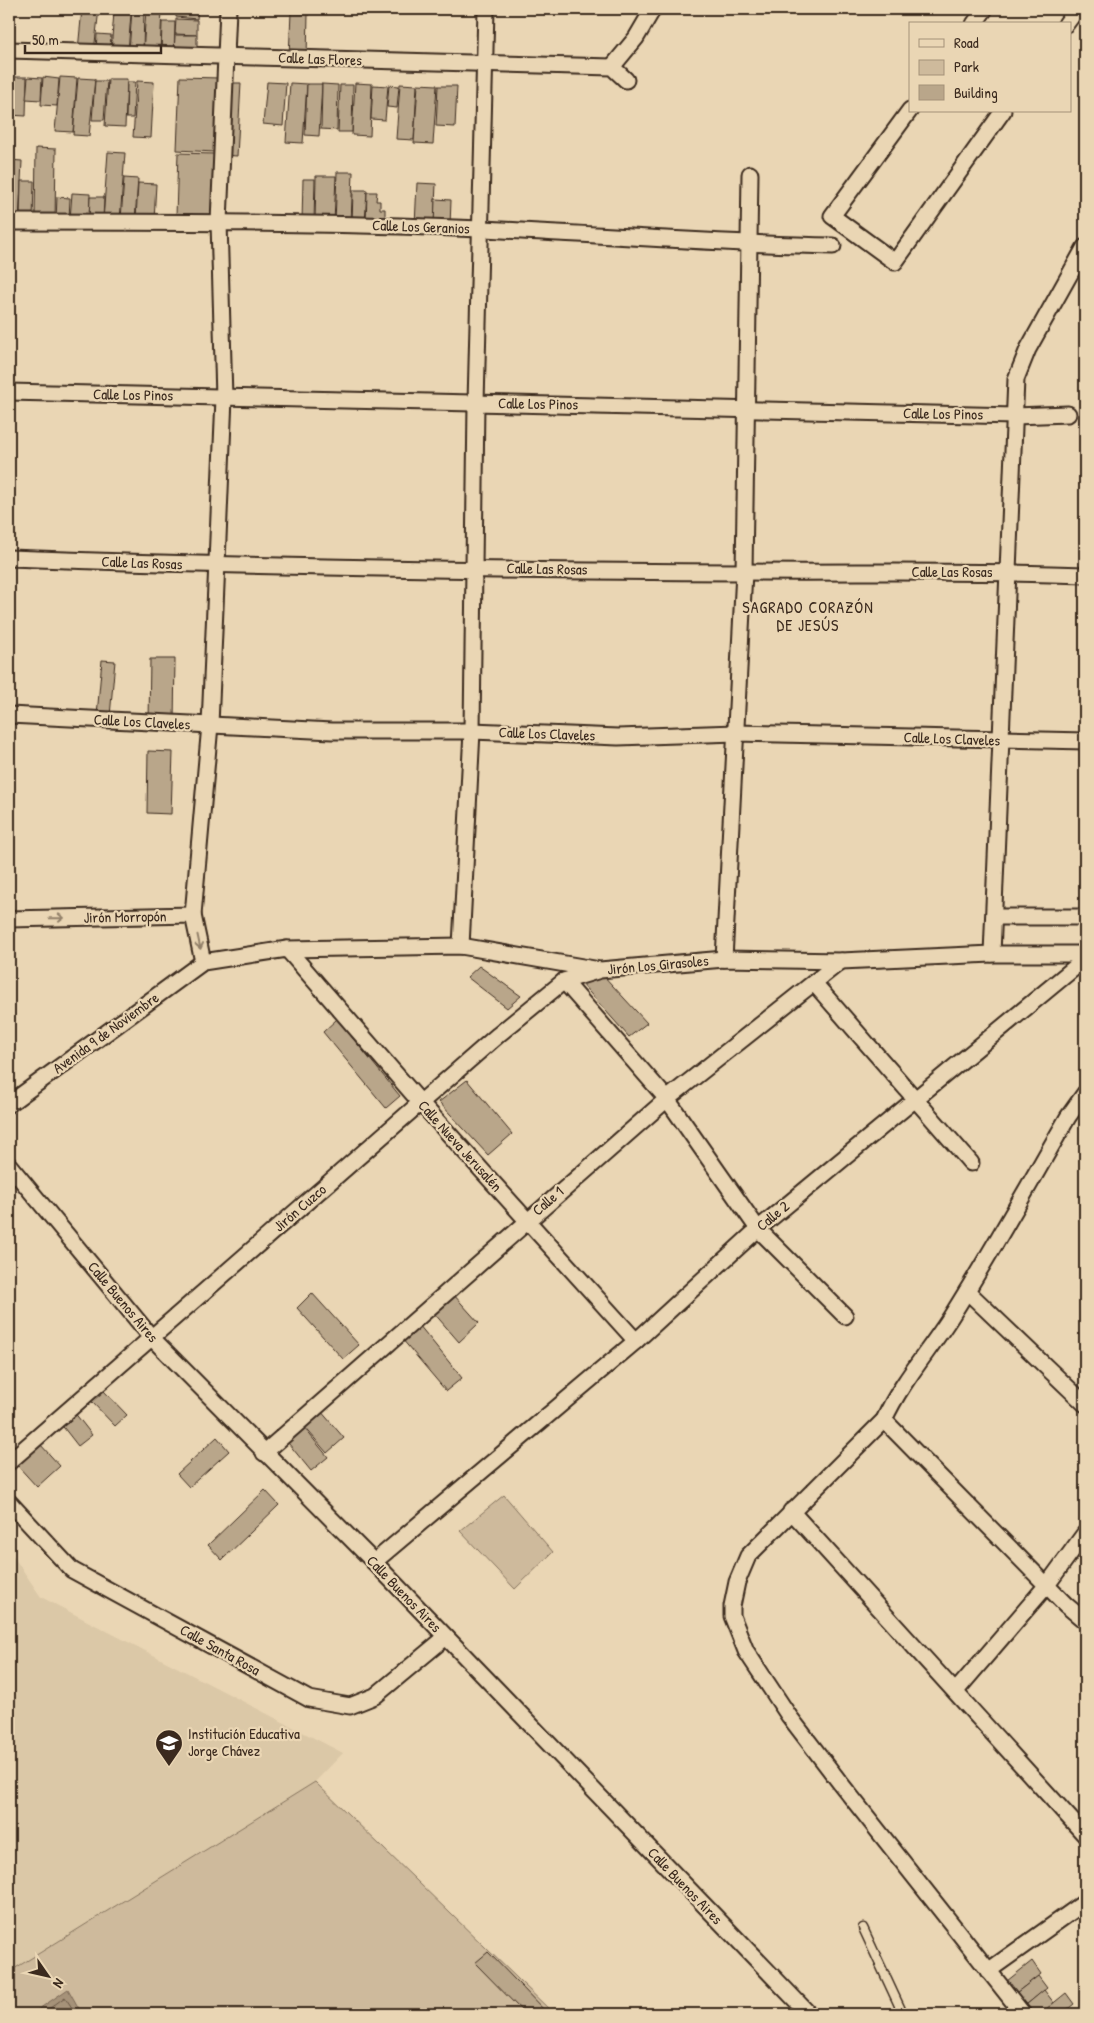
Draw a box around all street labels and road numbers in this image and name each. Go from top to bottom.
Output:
street label: Calle Las Flores [278,47,363,70]
street label: Calle Los Geranios [372,214,470,239]
street label: Calle Los Pinos [93,383,173,406]
street label: Calle Los Pinos [498,392,578,415]
street label: Calle Los Pinos [903,402,983,425]
street label: Calle Las Rosas [101,551,183,574]
street label: Calle Las Rosas [506,557,588,580]
street label: Calle Las Rosas [912,561,993,582]
street label: Calle Los Claveles [93,708,191,735]
street label: Calle Los Claveles [498,721,596,746]
street label: Calle Los Claveles [903,726,1001,751]
street label: Jirón Morropón [83,905,167,928]
street label: Jirón Los Girasoles [606,950,710,979]
street label: Avenida 9 de Noviembre [48,987,163,1078]
street label: Calle Nueva Jerusalén [413,1095,507,1196]
street label: Jirón Cuzco [269,1179,331,1236]
street label: Calle 1 [527,1181,568,1220]
street label: Calle 2 [752,1196,794,1236]
street label: Calle Buenos Aires [83,1257,164,1347]
street label: Calle Buenos Aires [362,1550,447,1637]
street label: Calle Santa Rosa [176,1619,264,1680]
street label: Calle Buenos Aires [643,1842,728,1929]

